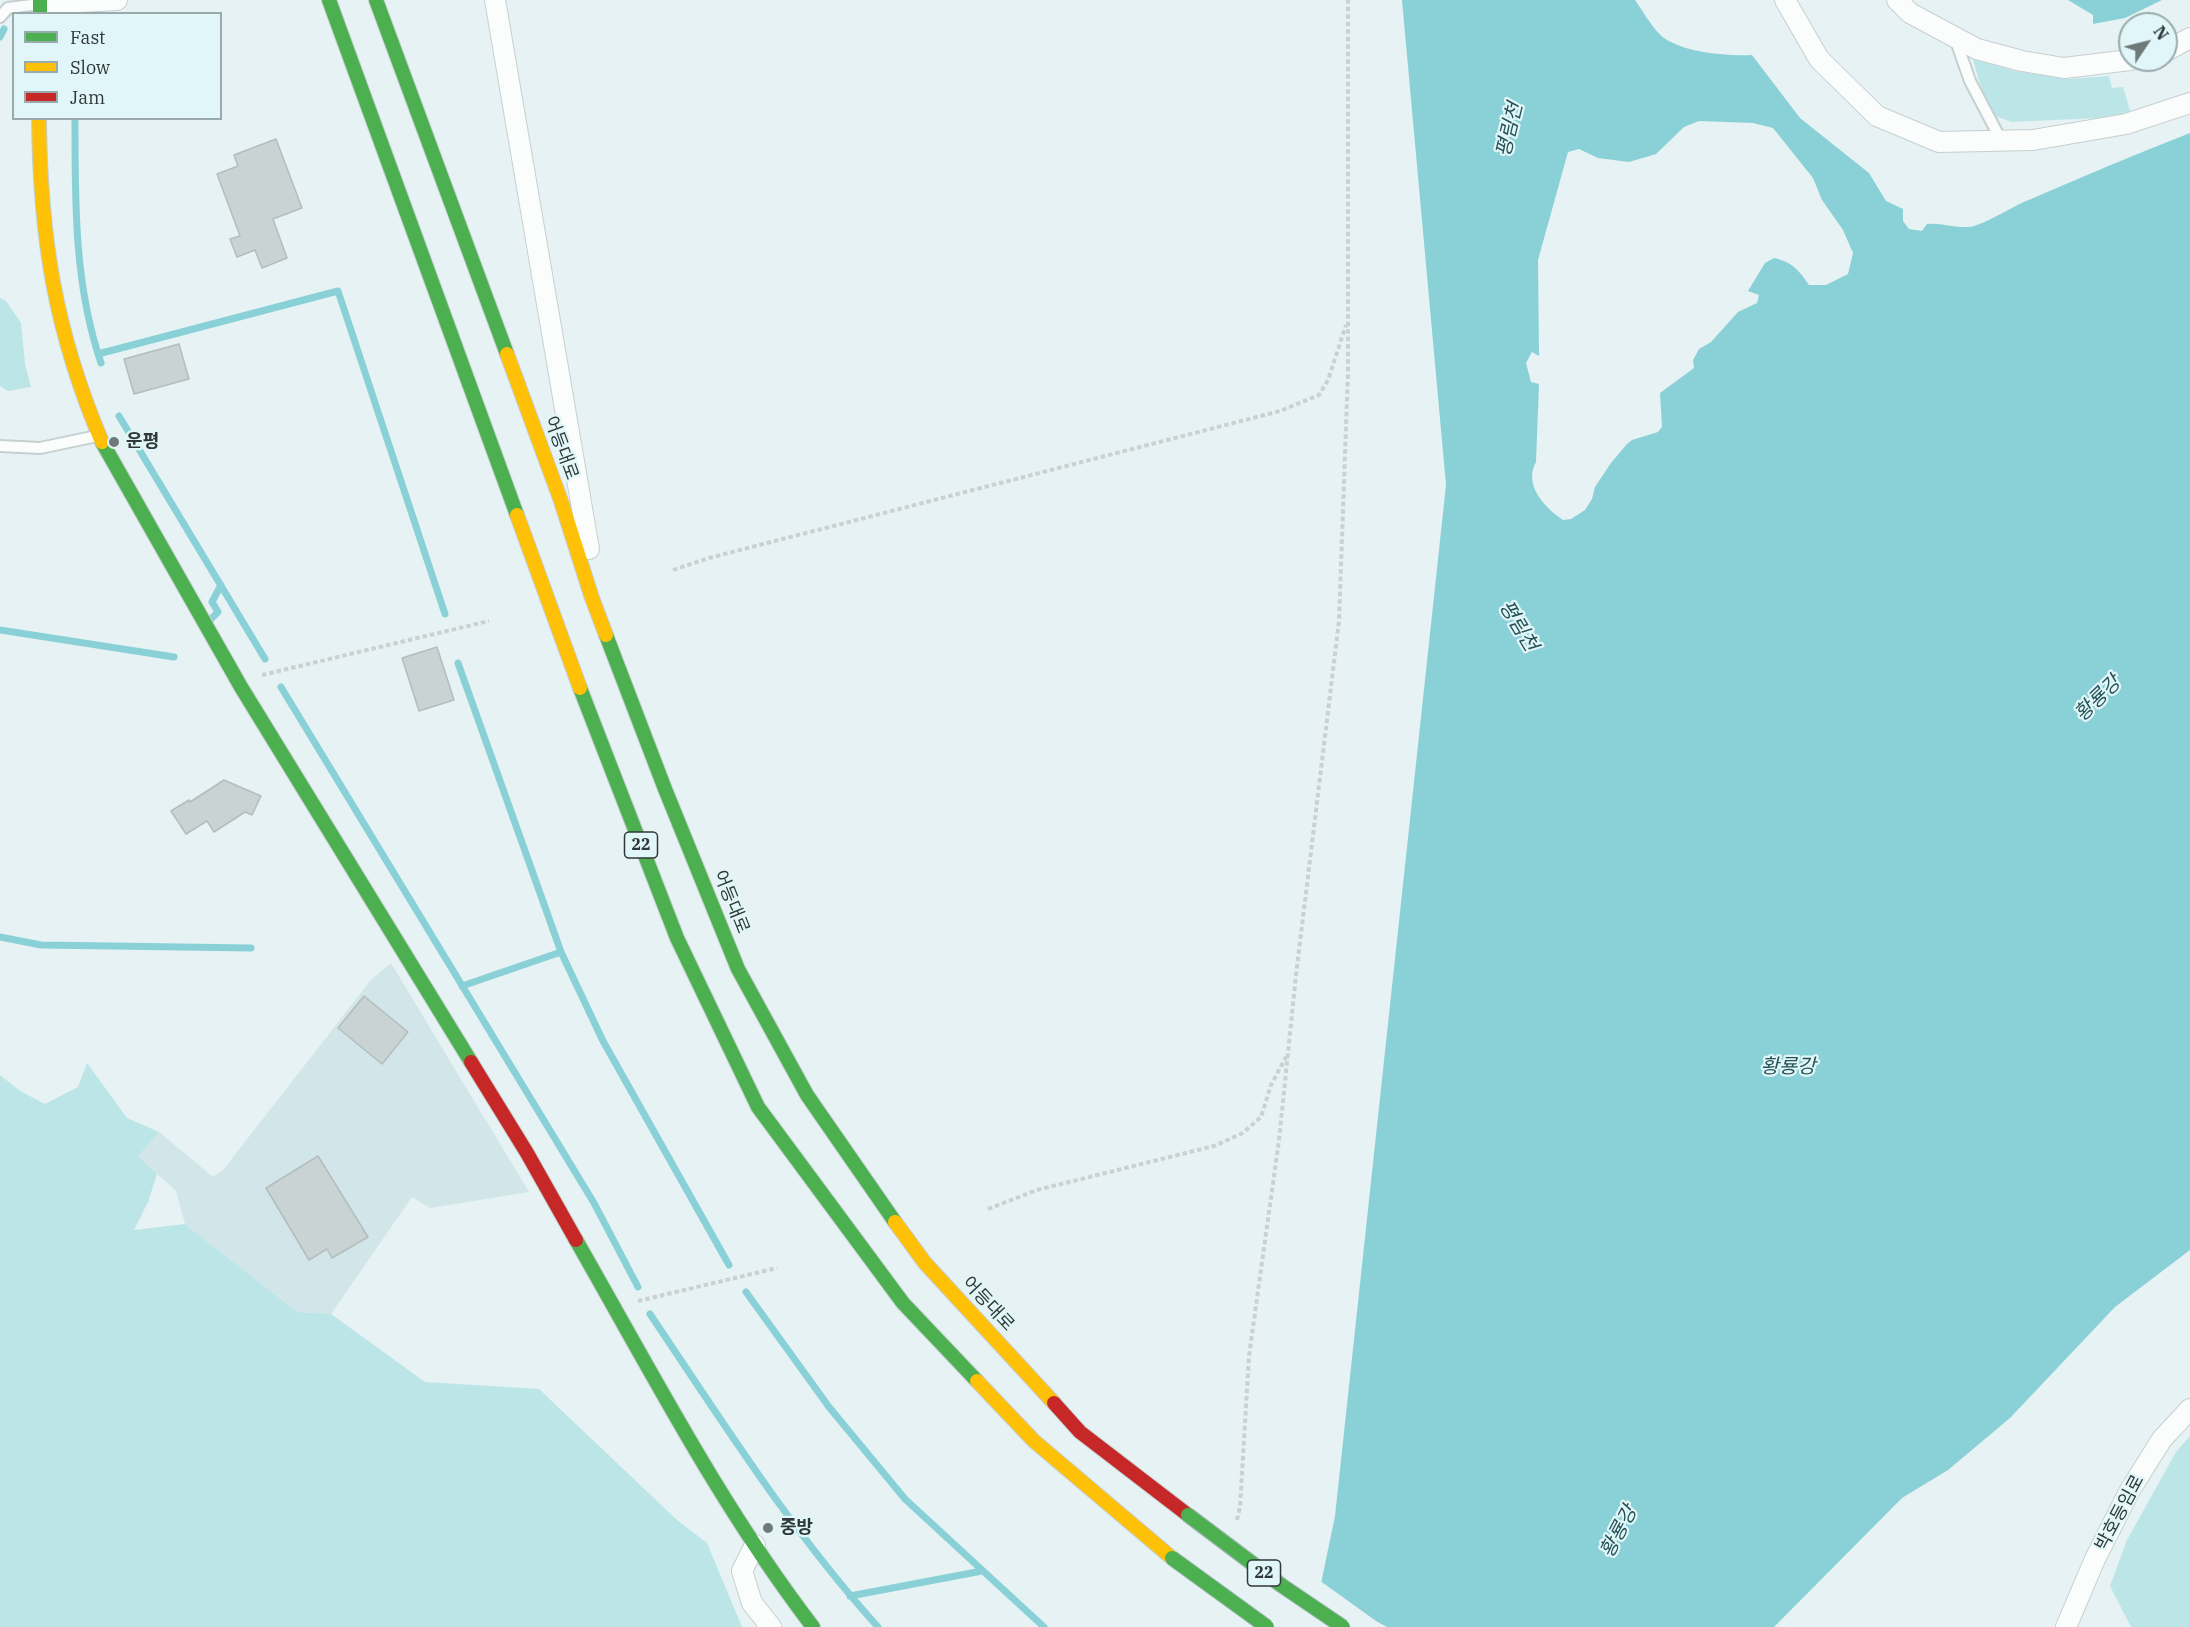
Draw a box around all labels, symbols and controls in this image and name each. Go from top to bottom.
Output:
legend [12,12,222,120]
north arrow [2118,12,2178,72]
text: N [2149,22,2173,44]
text: Fast [70,26,105,49]
text: Slow [70,56,110,79]
text: Jam [70,86,105,109]
water label: 평림천 [1492,100,1528,160]
street label: 어등대로 [540,413,582,483]
place label: 운평 [126,431,159,453]
marker: 운평 [107,435,121,449]
water label: 평림천 [1493,596,1543,656]
water label: 황룡강 [2070,671,2126,727]
road number: 22 [624,832,658,858]
street label: 어등대로 [709,867,753,937]
water label: 황룡강 [1760,1055,1816,1079]
street label: 어등대로 [958,1272,1018,1336]
street label: 박호등임로 [2091,1471,2149,1555]
water label: 황룡강 [1595,1502,1643,1562]
place label: 중방 [780,1517,813,1539]
marker: 중방 [761,1521,775,1535]
road number: 22 [1248,1560,1280,1586]

